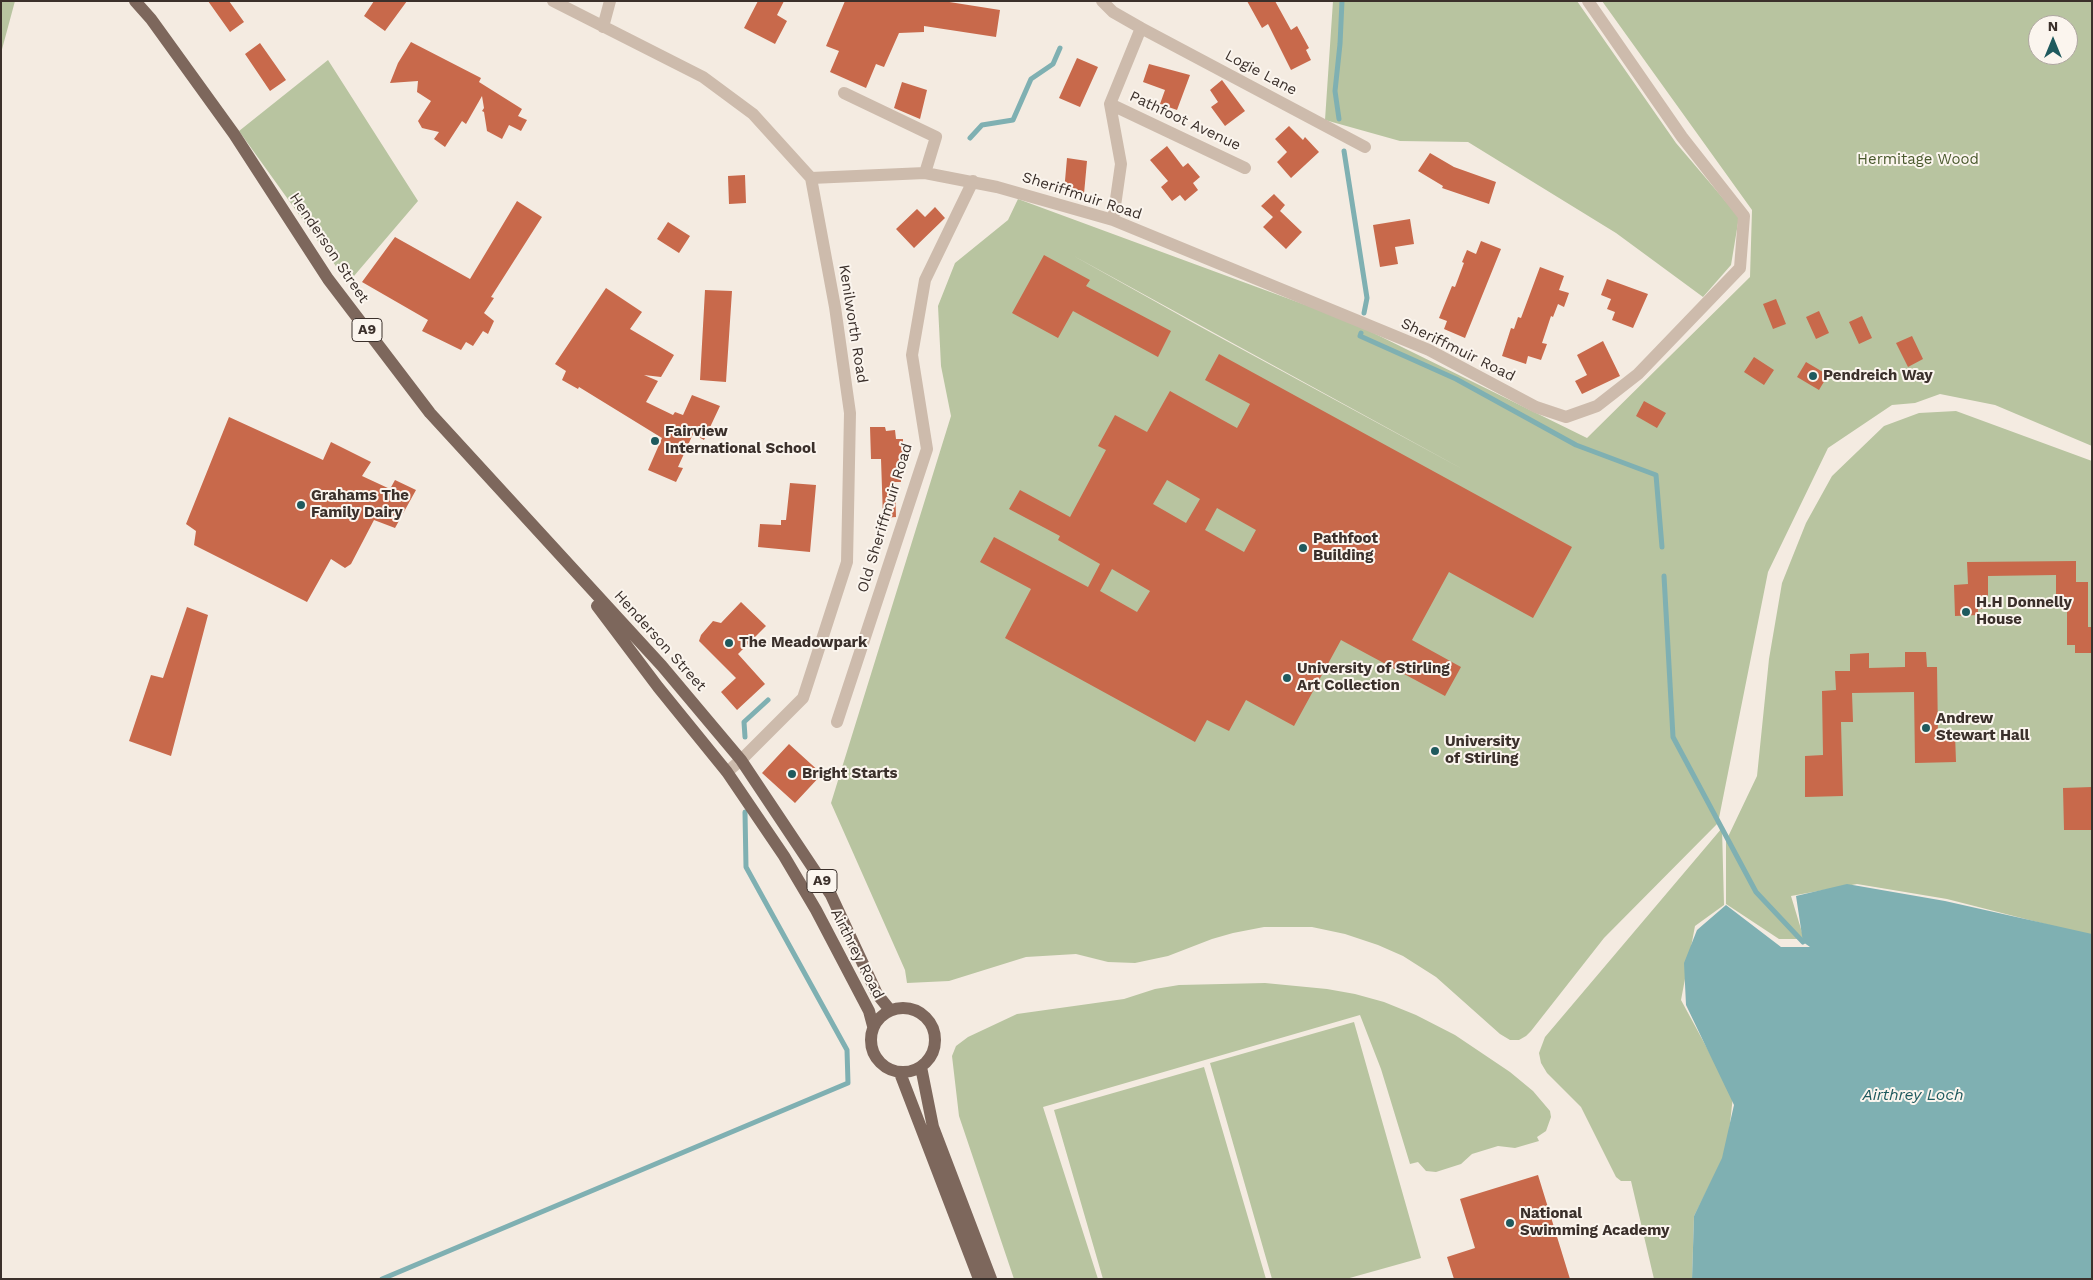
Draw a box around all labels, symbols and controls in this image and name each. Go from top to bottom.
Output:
north arrow [2028,15,2078,65]
text: N [2048,18,2058,34]
street label: Logie Lane [1222,47,1300,99]
street label: Pathfoot Avenue [1126,87,1244,155]
park label: Hermitage Wood [1857,151,1979,169]
street label: Sheriffmuir Road [1020,168,1144,224]
street label: Henderson Street [285,189,373,307]
street label: Kenilworth Road [835,263,871,385]
street label: Sheriffmuir Road [1398,315,1518,385]
road number: A9 [352,318,382,342]
place label: Pendreich Way [1823,367,1933,385]
marker: Pendreich Way [1807,370,1819,382]
place label: Fairview International School [665,423,816,458]
marker: Fairview International School [649,435,661,447]
street label: Old Sheriffmuir Road [854,441,916,595]
place label: Grahams The Family Dairy [311,487,409,522]
marker: Grahams The Family Dairy [295,499,307,511]
place label: Pathfoot Building [1313,530,1378,565]
marker: Pathfoot Building [1297,542,1309,554]
street label: Henderson Street [610,587,710,695]
place label: H.H Donnelly House [1976,594,2072,629]
marker: H.H Donnelly House [1960,606,1972,618]
place label: The Meadowpark [739,634,867,652]
marker: The Meadowpark [723,637,735,649]
place label: University of Stirling Art Collection [1297,660,1450,695]
marker: University of Stirling Art Collection [1281,672,1293,684]
place label: Andrew Stewart Hall [1936,710,2029,745]
marker: Andrew Stewart Hall [1920,722,1932,734]
place label: University of Stirling [1445,733,1520,768]
marker: University of Stirling [1429,745,1441,757]
place label: Bright Starts [802,765,897,783]
marker: Bright Starts [786,768,798,780]
road number: A9 [807,869,837,892]
street label: Airthrey Road [827,906,887,1002]
water label: Airthrey Loch [1862,1085,1964,1105]
place label: National Swimming Academy [1520,1205,1670,1240]
marker: National Swimming Academy [1504,1217,1516,1229]

